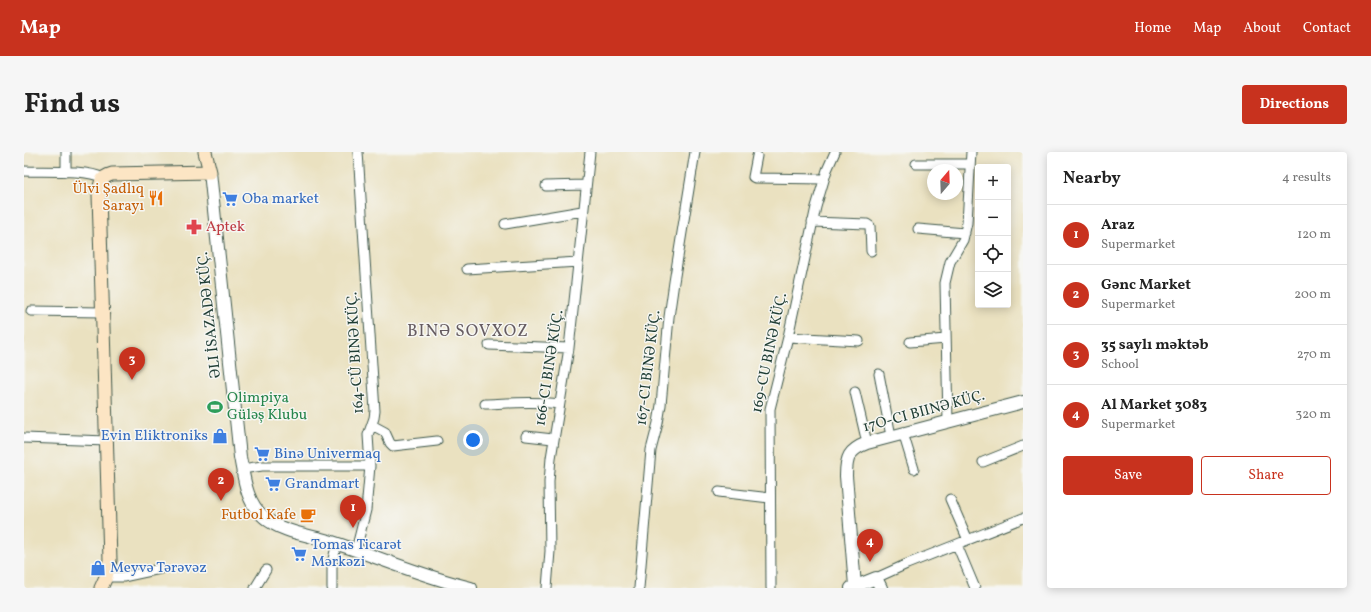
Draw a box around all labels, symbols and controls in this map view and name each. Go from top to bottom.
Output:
text: Map [20,15,61,41]
text: Home [1134,19,1171,38]
text: Map [1193,19,1221,38]
text: About [1243,19,1281,38]
text: Contact [1303,19,1351,38]
text: Find us [24,85,120,124]
button: Directions [1242,85,1347,124]
north arrow [927,164,963,200]
map controls [975,164,1011,308]
button: + [975,164,1011,200]
text: Nearby [1063,167,1121,190]
text: 4 results [1282,169,1331,187]
place label: Ülvi Şadlıq Sarayı [73,179,145,217]
restaurant icon: Ülvi Şadlıq Sarayı [147,189,165,207]
place label: Oba market [242,189,319,210]
supermarket icon: Oba market [221,190,239,208]
button: − [975,200,1011,236]
text: Araz [1101,215,1135,236]
place label: Aptek [206,217,245,238]
pharmacy icon: Aptek [185,218,203,236]
text: 1 [1073,226,1079,244]
text: 120 m [1297,226,1331,244]
button: locate [975,236,1011,272]
text: Supermarket [1101,236,1176,254]
street label: ƏLI İSAZADƏ KÜÇ. [193,251,227,379]
button: layers [975,272,1011,308]
text: Gənc Market [1101,275,1191,296]
text: 2 [1073,286,1079,304]
text: 200 m [1294,286,1331,304]
street label: 164-CÜ BINƏ KÜÇ. [342,291,370,415]
street label: 169-CU BINƏ KÜÇ. [747,291,793,415]
text: Supermarket [1101,296,1176,314]
street label: 166-CI BINƏ KÜÇ. [530,308,570,428]
street label: 167-CI BINƏ KÜÇ. [631,309,667,427]
district label: BINƏ SOVXOZ [407,320,529,343]
text: 35 saylı məktəb [1101,335,1208,356]
text: 3 [1073,346,1079,364]
text: 270 m [1297,346,1331,364]
pin: 3 [119,347,145,380]
text: School [1101,356,1139,374]
street label: 17O-CI BIINƏ KÜÇ. [861,386,987,438]
place label: Olimpiya Güləş Klubu [227,388,307,426]
text: Al Market 3083 [1101,395,1207,416]
sports icon: Olimpiya Güləş Klubu [206,398,224,416]
text: 4 [1072,406,1080,424]
text: 320 m [1296,406,1331,424]
text: Supermarket [1101,416,1176,434]
place label: Evin Eliktroniks [101,426,208,447]
shop icon: Evin Eliktroniks [211,427,229,445]
your location [463,430,483,450]
place label: Binə Univermaq [274,444,381,465]
supermarket icon: Binə Univermaq [253,445,271,463]
button: Save [1063,456,1193,495]
button: Share [1201,456,1331,495]
pin: 2 [208,468,234,501]
place label: Grandmart [285,474,359,495]
supermarket icon: Grandmart [264,475,282,493]
pin: 1 [340,495,366,528]
place label: Futbol Kafe [221,505,296,526]
cafe icon: Futbol Kafe [299,506,317,524]
pin: 4 [857,529,883,562]
place label: Tomas Ticarət Mərkəzi [311,535,402,573]
supermarket icon: Tomas Ticarət Mərkəzi [290,545,308,563]
place label: Meyvə Tərəvəz [110,558,207,579]
shop icon: Meyvə Tərəvəz [89,559,107,577]

